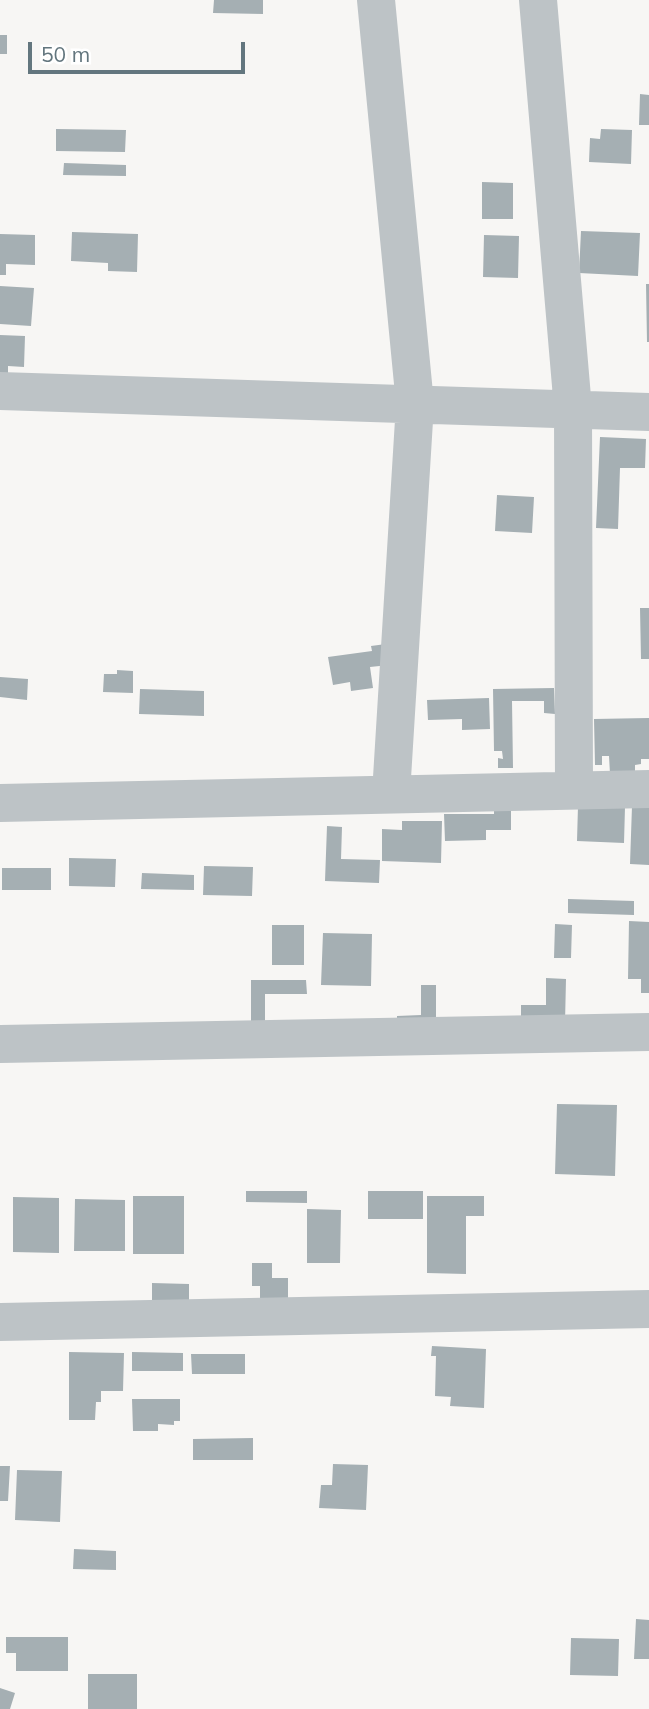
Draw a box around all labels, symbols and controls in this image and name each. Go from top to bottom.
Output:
scale bar [32,28,248,72]
text: 50 m [41,41,90,67]

